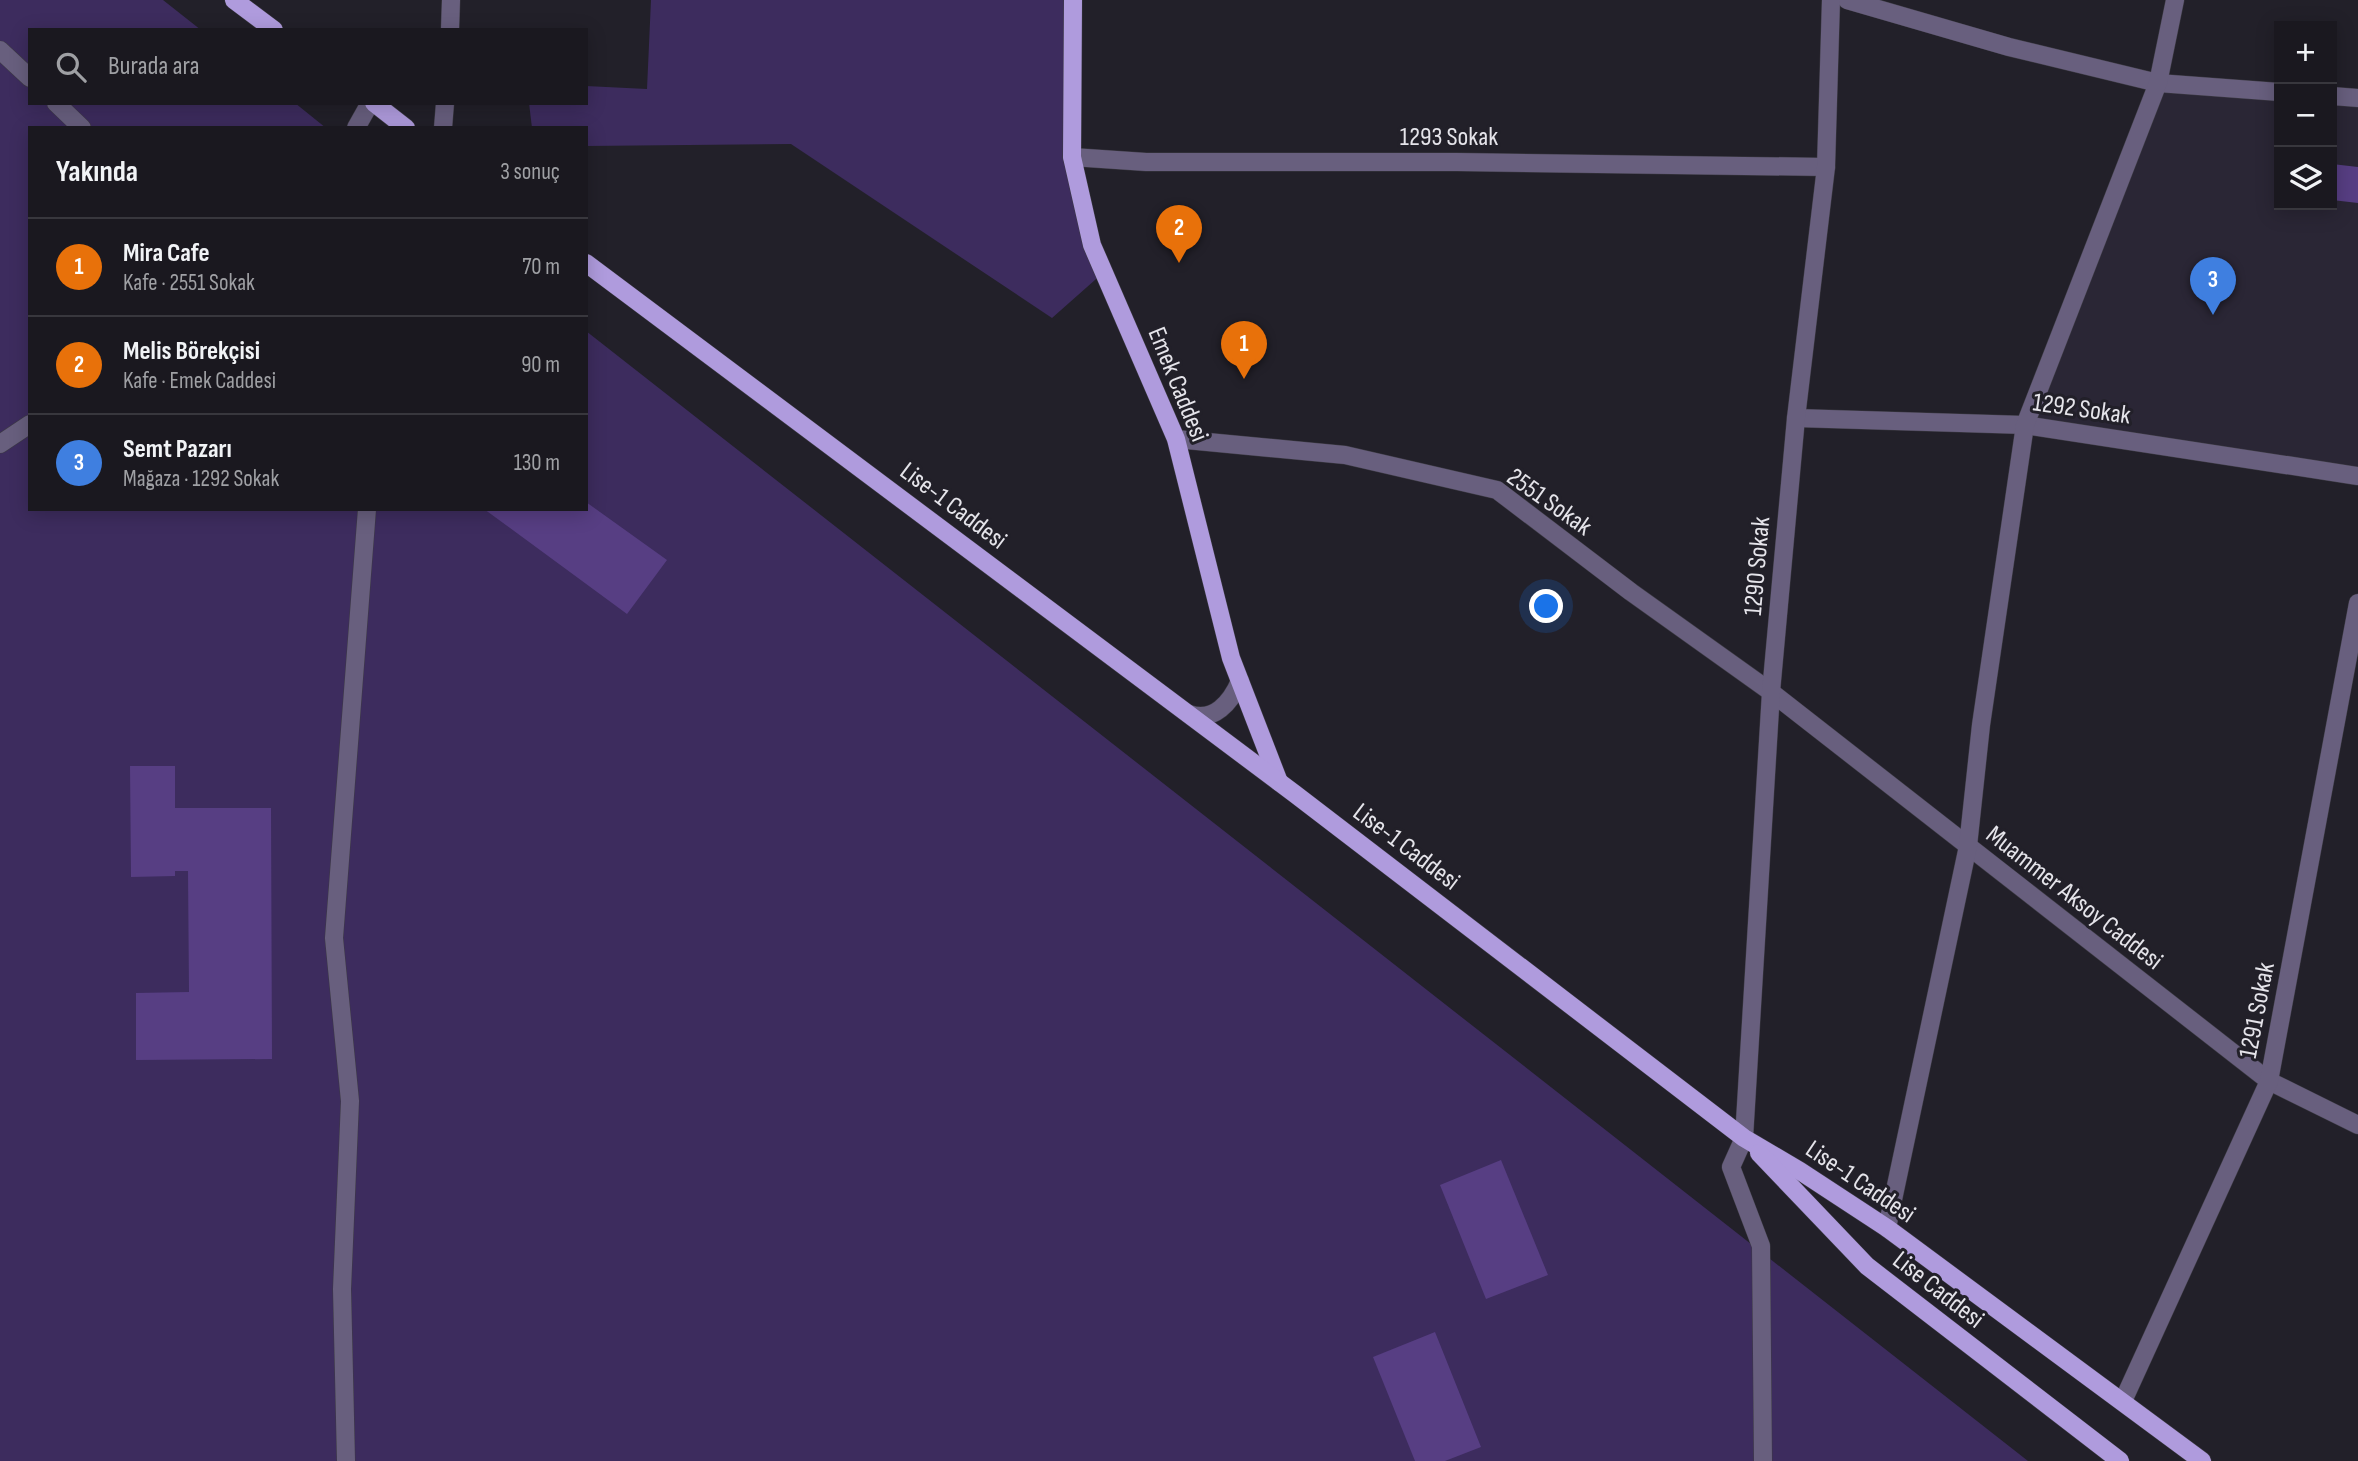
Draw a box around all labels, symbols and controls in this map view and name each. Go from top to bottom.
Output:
map controls [2274,21,2337,210]
button: + [2274,21,2337,84]
search box [28,28,588,105]
icon: search [52,48,90,86]
text: Burada ara [108,51,200,82]
button: − [2274,84,2337,147]
street label: 1293 Sokak [1400,122,1498,153]
button: layers [2274,147,2337,210]
text: Yakında [56,154,138,190]
text: 3 sonuç [500,158,560,186]
pin: 2 [1156,205,1202,263]
text: Mira Cafe [123,238,210,269]
text: 1 [74,253,84,281]
text: 70 m [522,253,560,281]
pin: 3 [2190,257,2236,315]
text: Kafe · 2551 Sokak [123,269,255,297]
pin: 1 [1221,321,1267,379]
street label: Emek Caddesi [1141,323,1215,446]
text: Melis Börekçisi [123,336,260,367]
text: 2 [74,351,84,379]
text: 90 m [521,351,560,379]
text: Kafe · Emek Caddesi [123,367,276,395]
street label: 1292 Sokak [2031,387,2133,432]
text: Semt Pazarı [123,434,232,465]
text: 3 [74,449,84,477]
text: 130 m [514,449,560,477]
street label: Lise-1 Caddesi [894,456,1013,556]
street label: 2551 Sokak [1501,462,1598,543]
text: Mağaza · 1292 Sokak [123,465,279,493]
street label: 1290 Sokak [1738,515,1777,617]
your location [1529,589,1563,623]
street label: Lise-1 Caddesi [1347,797,1466,897]
street label: Muammer Aksoy Caddesi [1980,820,2168,977]
street label: 1291 Sokak [2233,960,2282,1061]
street label: Lise-1 Caddesi [1799,1134,1921,1230]
street label: Lise Caddesi [1886,1245,1990,1335]

